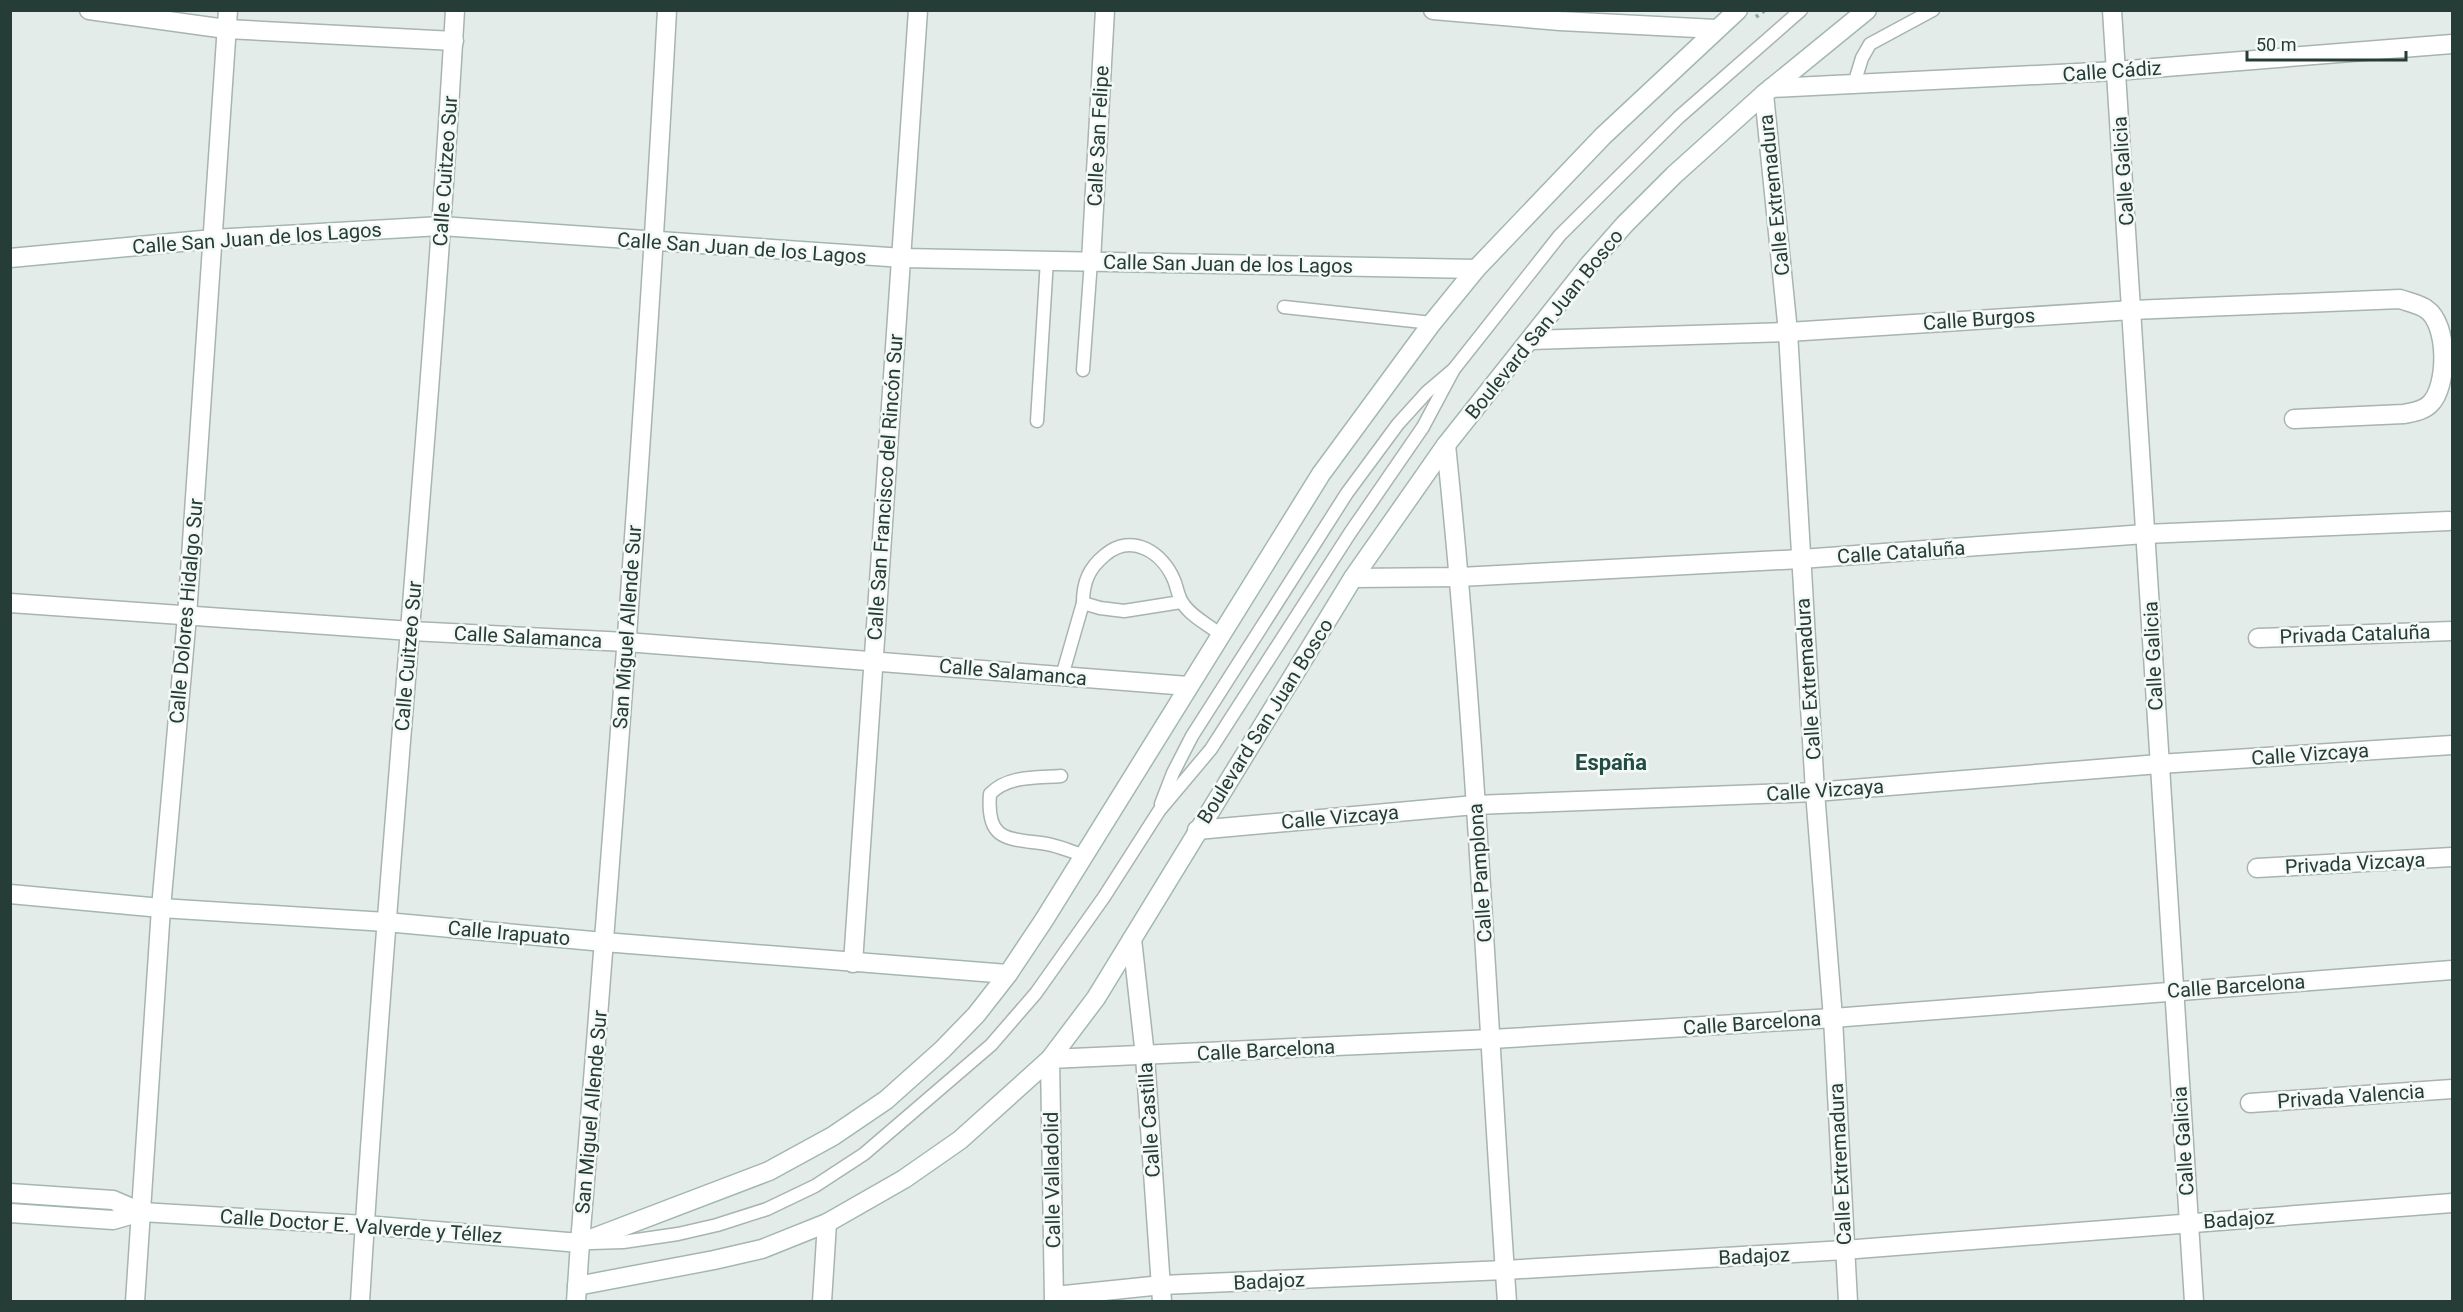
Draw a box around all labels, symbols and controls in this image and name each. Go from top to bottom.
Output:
scale bar [2247,24,2406,62]
text: 50 m [2256,34,2296,55]
street label: Calle Cádiz [2062,56,2162,86]
street label: Calle San Felipe [1082,65,1114,207]
street label: Calle Cuitzeo Sur [428,95,462,247]
street label: Calle Extremadura [1754,113,1794,277]
street label: Calle Galicia [2107,115,2139,227]
street label: Calle San Juan de los Lagos [132,217,382,259]
street label: Boulevard San Juan Bosco [1460,224,1628,424]
street label: Calle San Juan de los Lagos [617,227,867,269]
street label: Calle San Juan de los Lagos [1103,250,1353,278]
street label: Calle Burgos [1922,303,2036,335]
street label: Calle San Francisco del Rincón Sur [862,333,908,641]
street label: Calle Dolores Hidalgo Sur [164,497,208,725]
street label: San Miguel Allende Sur [608,524,646,730]
street label: Calle Cataluña [1836,536,1966,568]
street label: Calle Cuitzeo Sur [389,579,427,732]
street label: Calle Extremadura [1790,597,1826,761]
street label: Calle Galicia [2138,601,2168,711]
street label: Boulevard San Juan Bosco [1192,614,1338,828]
street label: Privada Cataluña [2279,619,2431,649]
street label: Calle Salamanca [453,621,603,653]
street label: Calle Salamanca [938,654,1088,690]
street label: Calle Vizcaya [2250,738,2370,770]
district label: España [1575,750,1647,775]
street label: Calle Vizcaya [1765,774,1885,806]
street label: Calle Vizcaya [1280,800,1400,834]
street label: Calle Pamplona [1463,803,1497,943]
street label: Privada Vizcaya [2284,847,2426,879]
street label: Calle Irapuato [447,916,571,950]
street label: Calle Barcelona [2166,969,2306,1003]
street label: Calle Barcelona [1682,1006,1822,1040]
street label: San Miguel Allende Sur [570,1009,612,1215]
street label: Calle Barcelona [1196,1034,1336,1066]
street label: Calle Castilla [1133,1062,1165,1178]
street label: Privada Valencia [2276,1079,2426,1113]
street label: Calle Extremadura [1824,1082,1856,1246]
street label: Calle Galicia [2167,1085,2199,1197]
street label: Calle Valladolid [1039,1111,1065,1249]
street label: Calle Doctor E. Valverde y Téllez [219,1204,503,1248]
street label: Badajoz [2203,1205,2276,1233]
street label: Badajoz [1718,1242,1790,1270]
street label: Badajoz [1233,1267,1305,1295]

